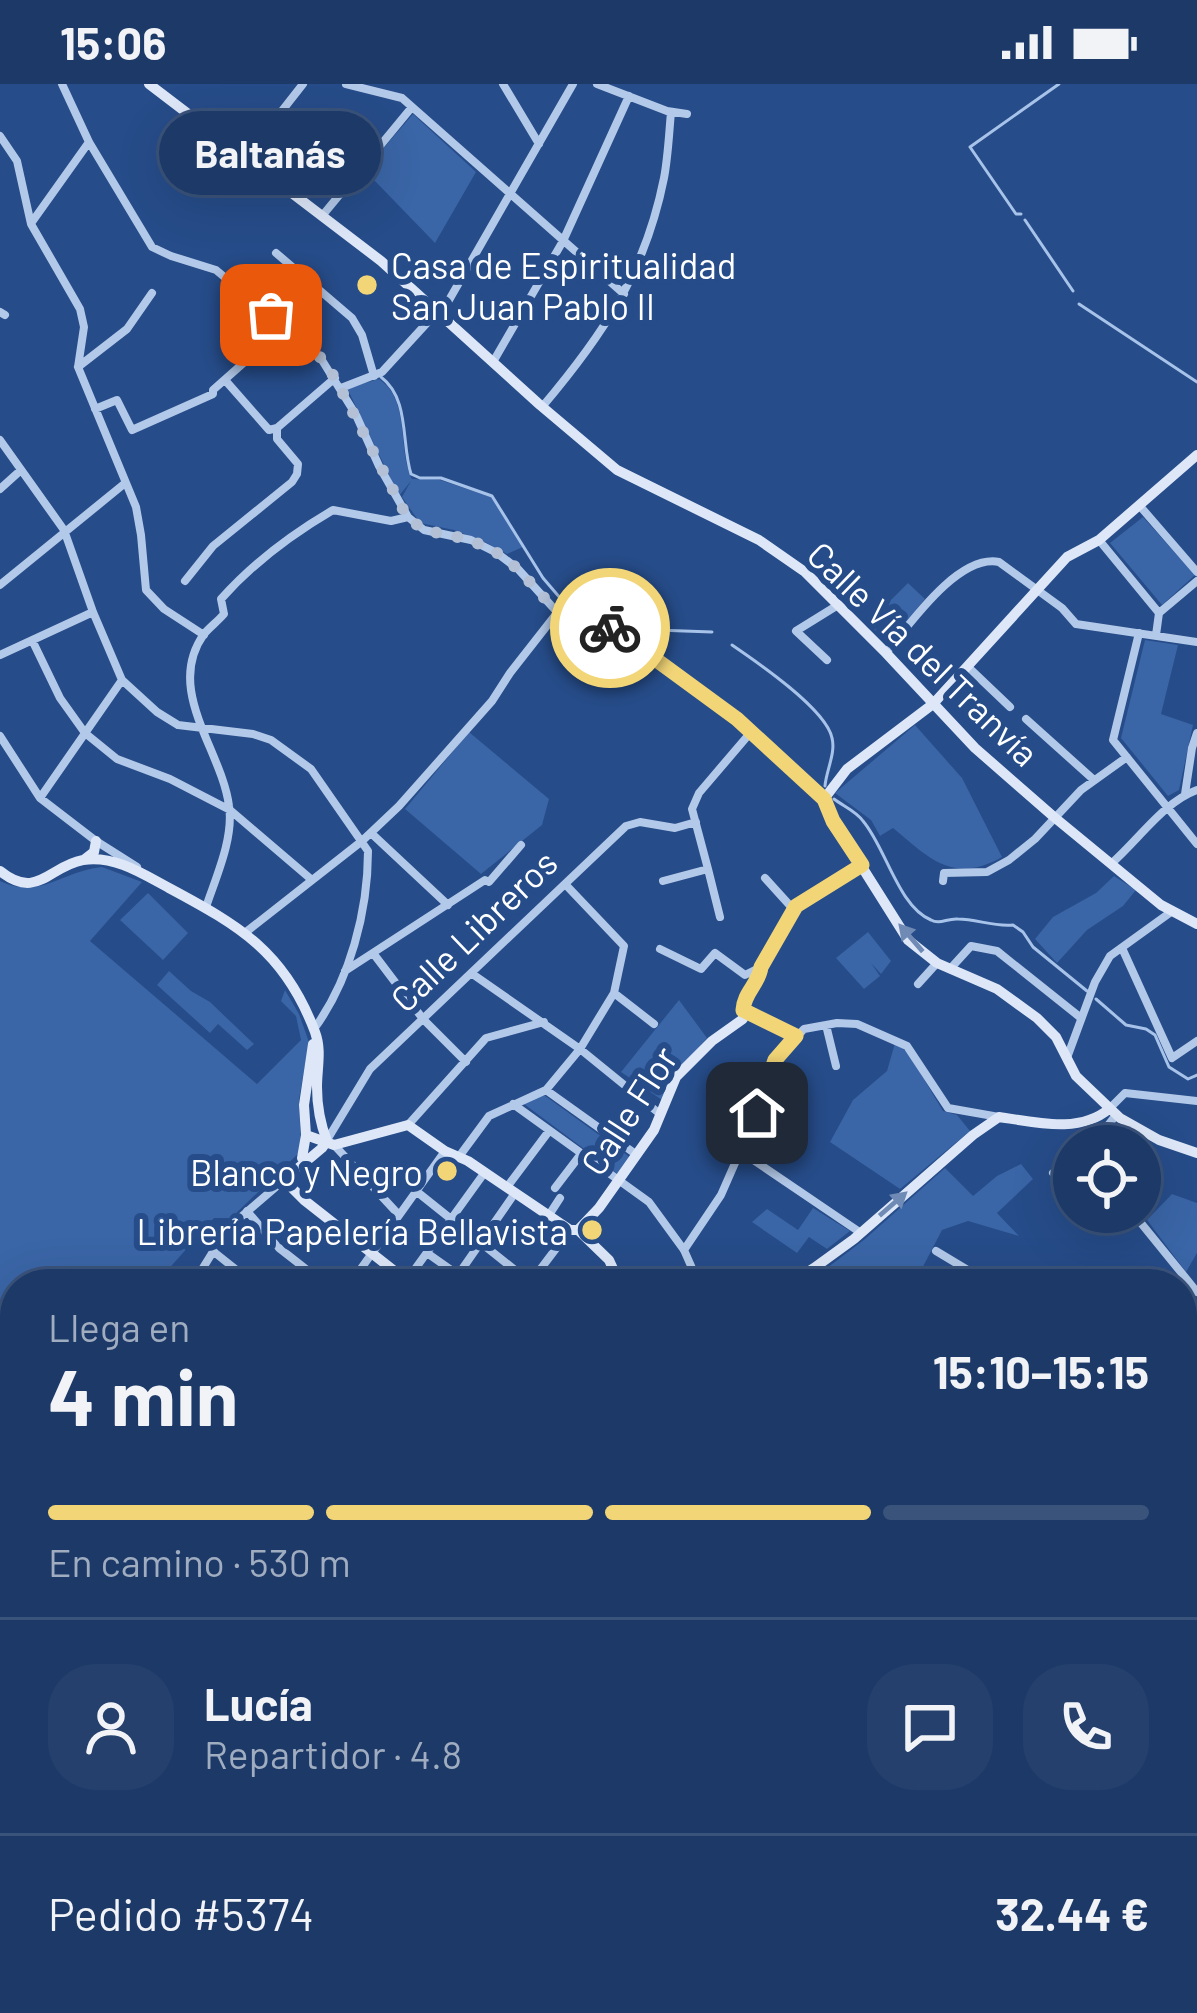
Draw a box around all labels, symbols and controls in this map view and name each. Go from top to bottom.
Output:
text: 15:06 [60,15,166,69]
callout: Baltanás [160,111,382,195]
text: Baltanás [194,129,346,176]
place label: Casa de Espiritualidad San Juan Pablo II [391,243,736,327]
pin [220,264,322,366]
marker: Casa de Espiritualidad San Juan Pablo II [354,272,380,298]
icon: bag [238,282,304,348]
street label: Calle Vía del Tranvía [800,532,1048,774]
courier [550,568,670,688]
icon: bike [577,595,643,661]
street label: Calle Libreros [381,840,565,1020]
one-way arrow [899,923,925,953]
street label: Calle Flor [571,1038,685,1182]
pin [706,1062,808,1164]
icon: home [724,1080,790,1146]
map controls [1053,1125,1161,1233]
button: locate [1053,1125,1161,1233]
place label: Blanco y Negro [190,1150,423,1193]
marker: Blanco y Negro [434,1158,460,1184]
one-way arrow [878,1192,908,1218]
place label: Librería Papelería Bellavista [137,1209,568,1252]
marker: Librería Papelería Bellavista [579,1217,605,1243]
text: Llega en [48,1303,190,1350]
text: 15:10–15:15 [933,1344,1149,1398]
text: 4 min [48,1348,238,1442]
text: En camino · 530 m [48,1538,351,1585]
button: person [48,1664,174,1790]
button: chat [867,1664,993,1790]
button: phone [1023,1664,1149,1790]
text: Lucía [204,1676,313,1730]
text: Repartidor · 4.8 [204,1730,462,1777]
text: Pedido #5374 [48,1886,314,1940]
text: 32.44 € [995,1886,1149,1940]

